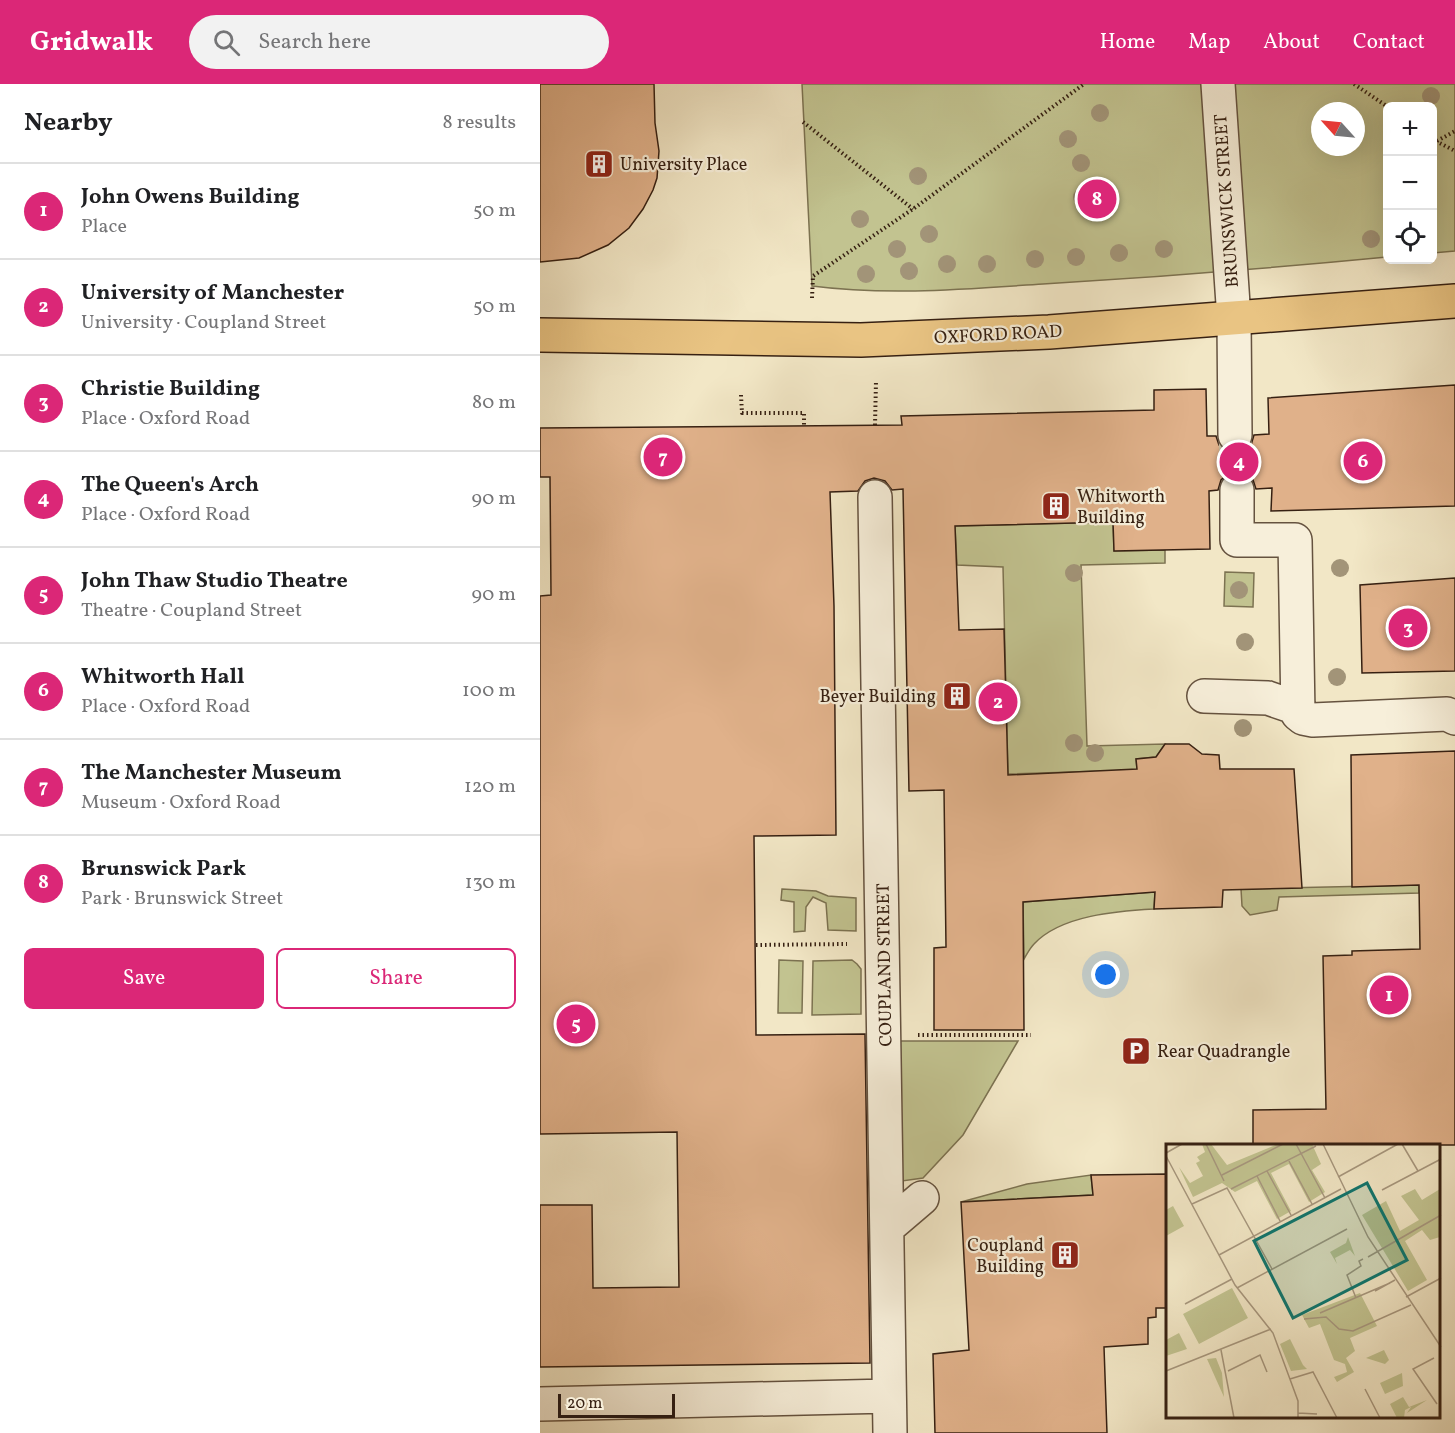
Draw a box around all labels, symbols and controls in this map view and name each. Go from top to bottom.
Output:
search box [189,15,609,69]
text: Gridwalk [30,23,153,62]
icon: search [210,26,243,59]
text: Search here [258,27,371,58]
text: Home [1100,28,1155,57]
text: Map [1188,28,1230,57]
text: About [1263,28,1320,57]
text: Contact [1353,28,1425,57]
north arrow [1311,102,1365,156]
map controls [1383,102,1437,264]
button: + [1383,102,1437,156]
text: Nearby [24,105,113,141]
text: 8 results [443,109,516,137]
street label: BRUNSWICK STREET [1209,113,1246,289]
building icon: University Place [583,148,615,180]
place label: University Place [620,153,747,178]
button: − [1383,156,1437,210]
pin: 8 [1078,176,1116,222]
text: John Owens Building [81,182,300,213]
text: 1 [39,197,48,225]
text: 50 m [473,197,516,225]
button: locate [1383,210,1437,264]
text: Place [81,213,127,241]
text: University of Manchester [81,278,344,309]
text: 2 [38,293,49,321]
text: 50 m [473,293,516,321]
text: University · Coupland Street [81,309,326,337]
street label: OXFORD ROAD [933,320,1063,351]
text: Christie Building [81,374,260,405]
text: 3 [38,389,49,417]
text: 80 m [472,389,516,417]
text: Place · Oxford Road [81,405,250,433]
pin: 7 [644,434,682,479]
pin: 6 [1344,438,1382,484]
pin: 4 [1220,440,1258,484]
text: The Queen's Arch [81,470,259,501]
text: 4 [37,485,50,513]
text: 90 m [472,485,516,513]
place label: Whitworth Building [1077,485,1166,531]
building icon: Whitworth Building [1040,490,1072,522]
text: Place · Oxford Road [81,501,250,529]
text: John Thaw Studio Theatre [81,566,348,597]
text: 5 [39,581,48,609]
text: 90 m [472,581,516,609]
text: Theatre · Coupland Street [81,597,302,625]
pin: 3 [1388,606,1428,650]
text: Whitworth Hall [81,662,244,693]
text: 6 [38,677,49,705]
text: 100 m [462,677,516,705]
building icon: Beyer Building [941,680,973,712]
pin: 2 [978,680,1018,724]
place label: Beyer Building [820,685,936,710]
text: Place · Oxford Road [81,693,250,721]
text: The Manchester Museum [81,758,342,789]
text: 7 [39,773,48,801]
text: 120 m [464,773,516,801]
text: Museum · Oxford Road [81,789,281,817]
text: Brunswick Park [81,854,246,885]
text: 8 [38,869,49,897]
text: 130 m [465,869,516,897]
street label: COUPLAND STREET [872,883,899,1047]
text: Park · Brunswick Street [81,885,283,913]
button: Save [24,948,264,1009]
button: Share [276,948,516,1009]
your location [1091,960,1120,989]
pin: 1 [1370,972,1408,1018]
pin: 5 [556,1002,596,1046]
parking icon: Rear Quadrangle [1120,1035,1152,1067]
place label: Rear Quadrangle [1157,1040,1290,1065]
inset map [1166,1144,1440,1418]
place label: Coupland Building [967,1234,1044,1280]
building icon: Coupland Building [1049,1239,1081,1271]
scale bar [558,1391,675,1418]
text: 20 m [567,1393,602,1415]

